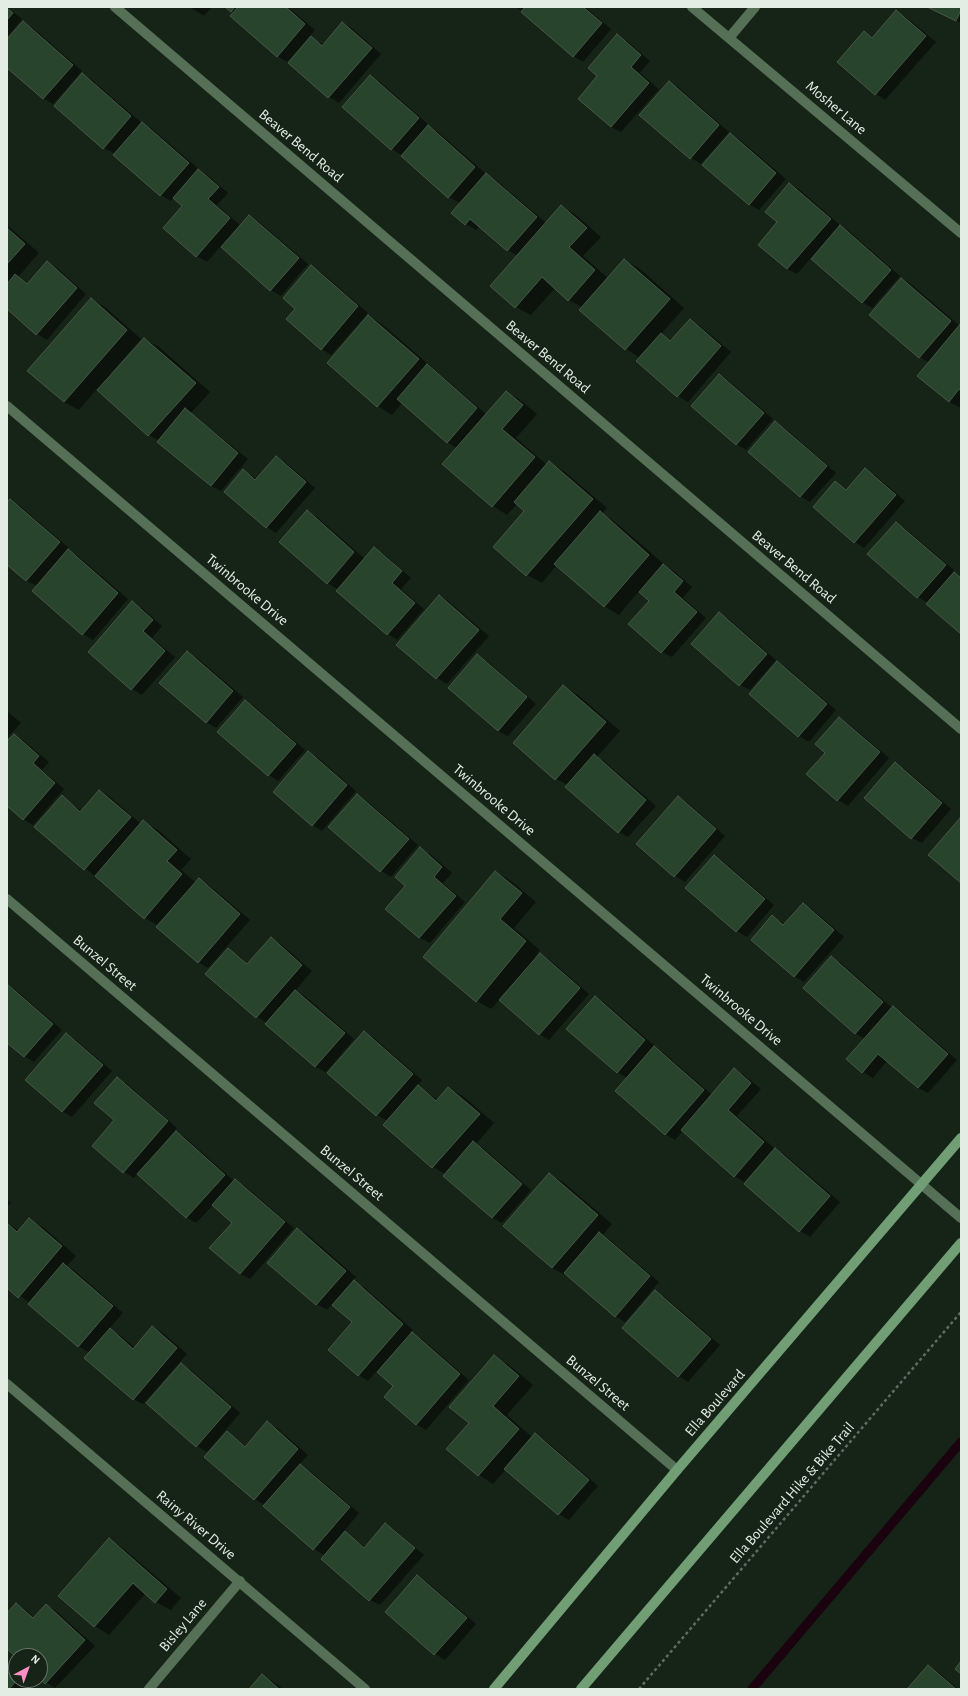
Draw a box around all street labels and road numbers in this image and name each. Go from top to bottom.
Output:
street label: Mosher Lane [802,77,870,139]
street label: Beaver Bend Road [255,105,347,187]
street label: Beaver Bend Road [502,316,594,398]
street label: Beaver Bend Road [748,526,840,608]
street label: Twinbrooke Drive [202,550,292,630]
street label: Twinbrooke Drive [449,760,539,840]
street label: Bunzel Street [69,931,141,995]
street label: Twinbrooke Drive [696,970,786,1050]
street label: Bunzel Street [316,1141,388,1205]
street label: Bunzel Street [562,1351,634,1415]
street label: Ella Boulevard [681,1366,749,1440]
street label: Ella Boulevard Hike & Bike Trail [726,1419,858,1567]
street label: Rainy River Drive [153,1486,239,1564]
street label: Bisley Lane [155,1595,211,1655]

